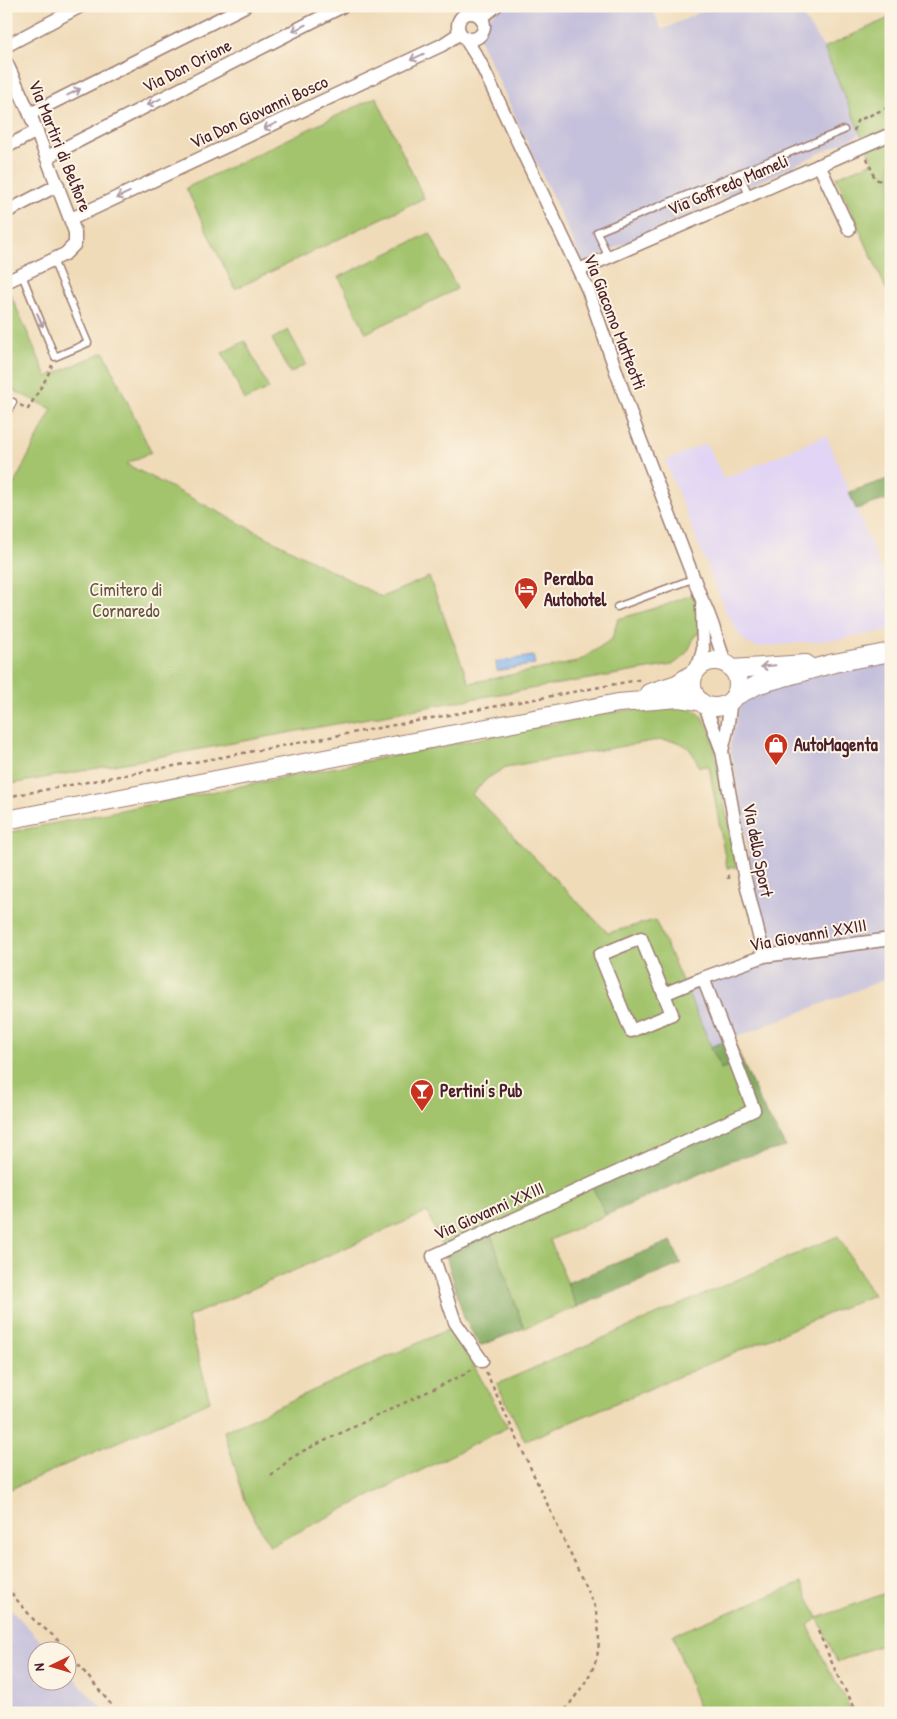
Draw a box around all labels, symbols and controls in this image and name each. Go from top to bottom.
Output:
one-way arrow [292,24,307,33]
street label: Via Don Orione [138,32,236,99]
one-way arrow [410,52,425,62]
street label: Via Don Giovanni Bosco [186,69,332,154]
street label: Via Martiri di Belfiore [23,76,98,215]
one-way arrow [66,87,81,96]
one-way arrow [147,97,162,107]
one-way arrow [263,121,278,131]
street label: Via Goffredo Mameli [663,148,792,221]
one-way arrow [116,190,131,200]
street label: Via Giacomo Matteotti [578,250,653,393]
one-way arrow [35,312,45,327]
place label: Peralba Autohotel [544,566,608,612]
hotel icon: Peralba Autohotel [513,576,539,610]
park label: Cimitero di Cornaredo [90,577,162,623]
one-way arrow [760,662,776,671]
shop icon: AutoMagenta [763,732,789,766]
place label: AutoMagenta [794,732,879,758]
street label: Via dello Sport [737,801,780,900]
street label: Via Giovanni XXIII [747,912,868,957]
bar icon: Pertini's Pub [409,1078,435,1112]
place label: Pertini's Pub [440,1078,523,1103]
street label: Via Giovanni XXIII [430,1175,548,1246]
north arrow [28,1642,78,1692]
text: N [29,1662,48,1672]

